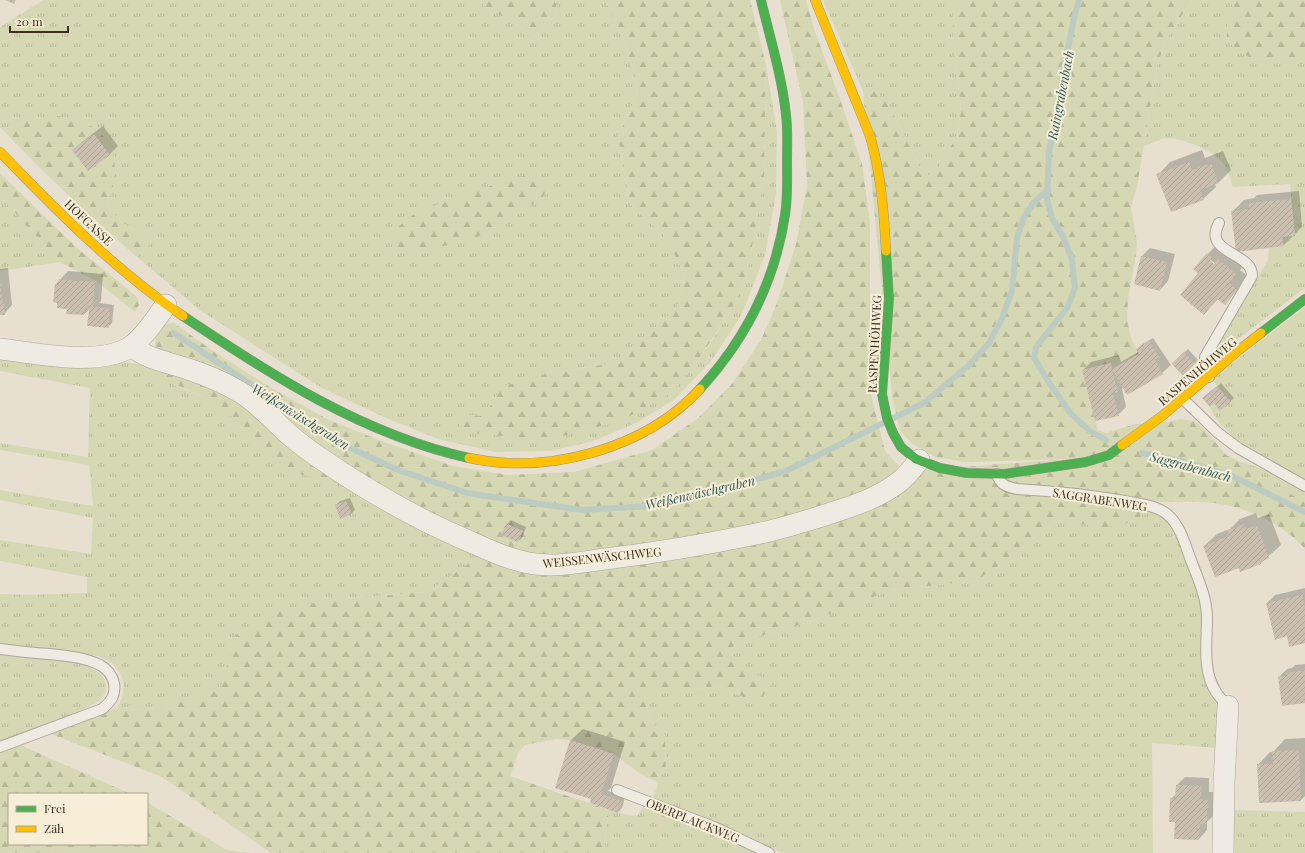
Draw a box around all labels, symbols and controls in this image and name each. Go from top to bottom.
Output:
scale bar [10,8,68,34]
text: 20 m [16,13,43,29]
water label: Raingrabenbach [1043,49,1077,142]
street label: HOFGASSE [61,195,117,249]
street label: RASPENHÖHWEG [863,294,885,393]
street label: RASPENHÖHWEG [1154,333,1240,409]
water label: Weißenwäschgraben [249,379,353,453]
water label: Saggrabenbach [1148,447,1233,485]
water label: Weißenwäschgraben [643,471,757,513]
street label: SAGGRABENWEG [1052,484,1149,514]
street label: WEISSENWÄSCHWEG [541,543,663,571]
legend [8,793,148,845]
street label: OBERPLAICKWEG [644,794,743,846]
text: Frei [44,800,66,816]
text: Zäh [44,820,64,836]

